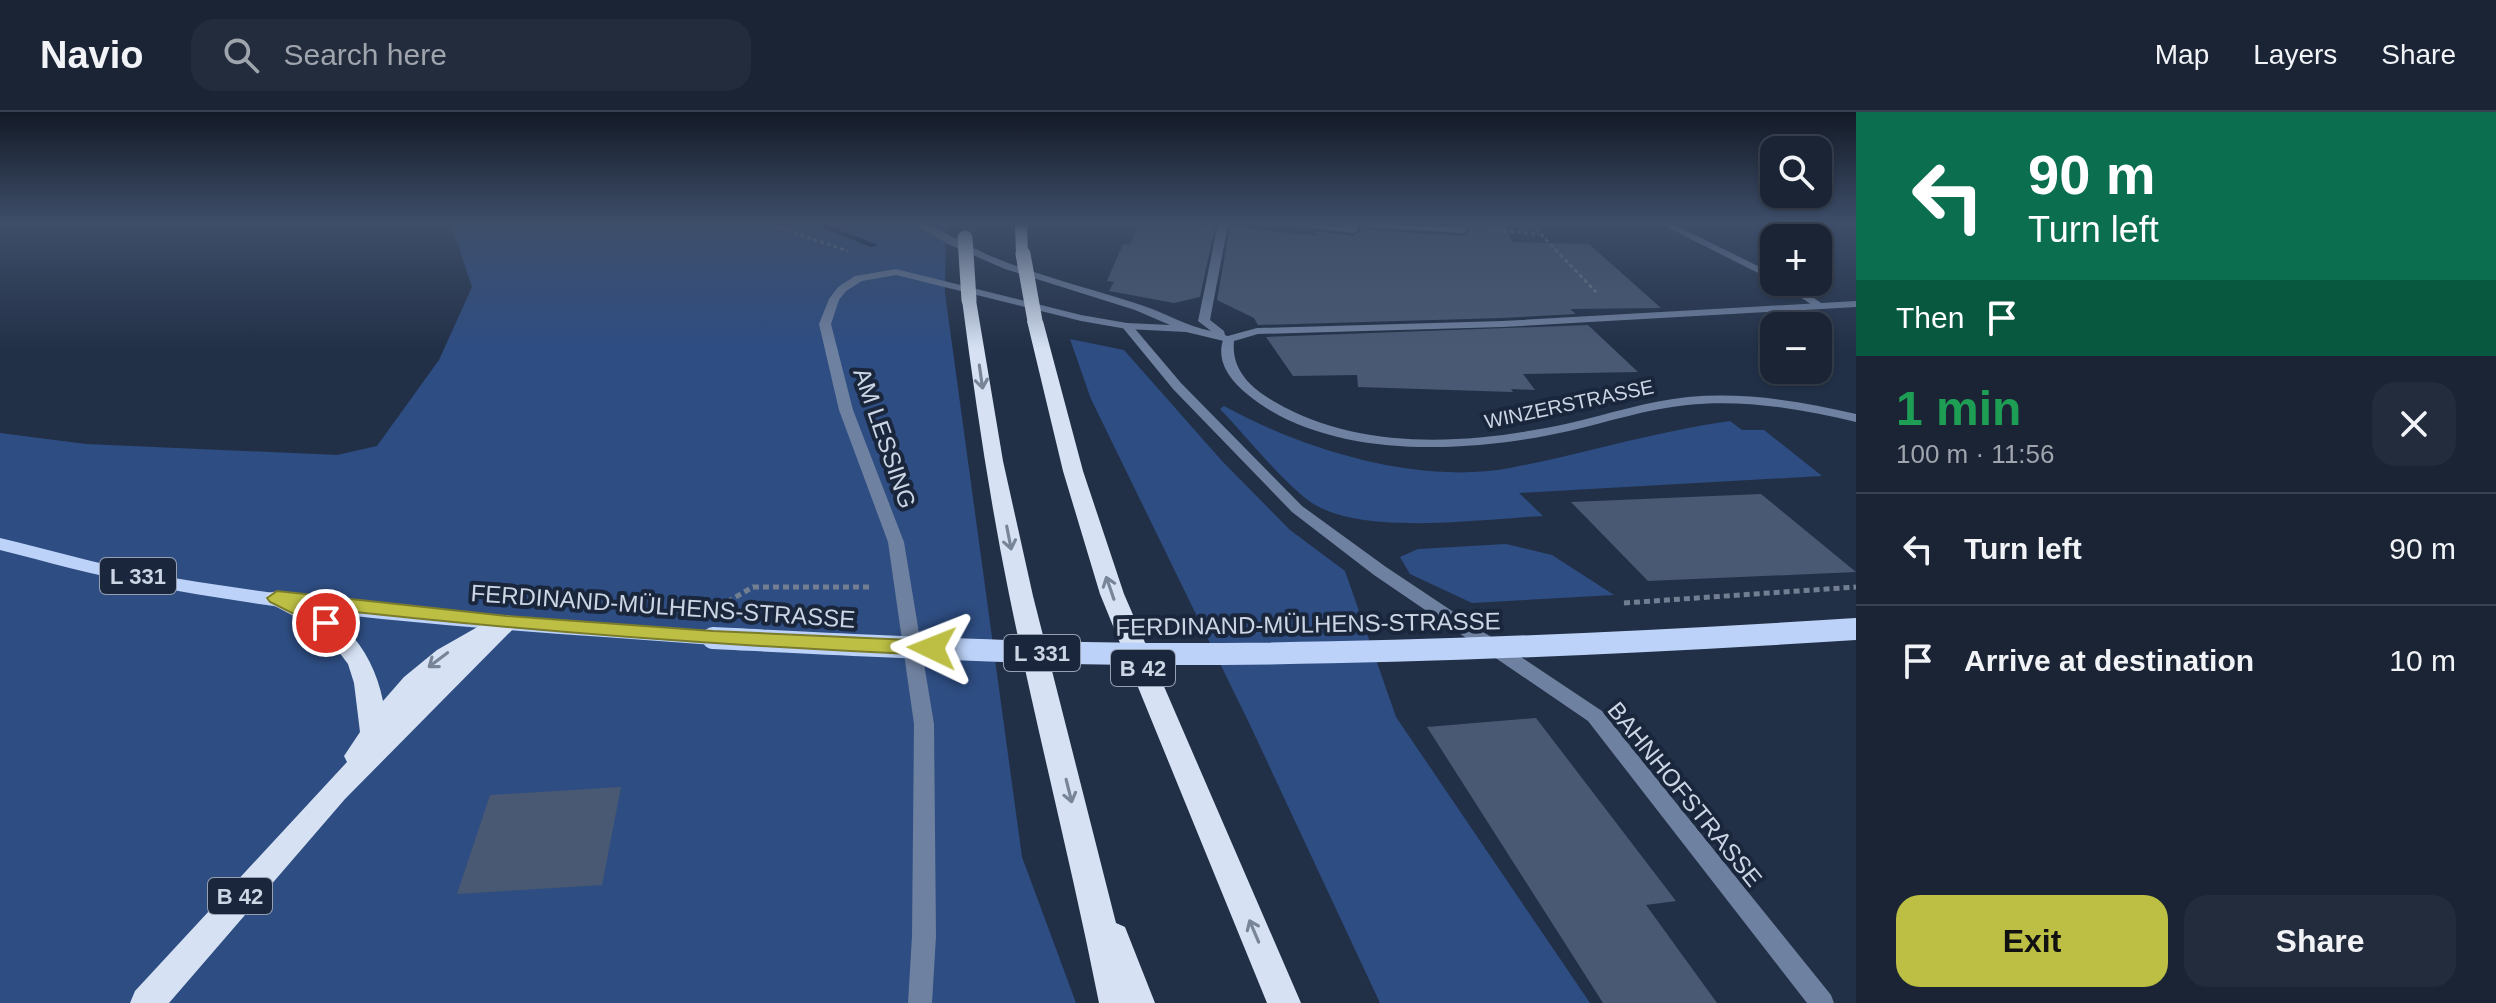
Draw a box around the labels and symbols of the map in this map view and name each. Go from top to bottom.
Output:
street label: AM LESSING [848,364,922,512]
one-way arrow [974,364,989,389]
street label: WINZERSTRASSE [1482,375,1656,433]
one-way arrow [1002,525,1017,550]
road number: L 331 [100,558,176,594]
one-way arrow [1102,576,1117,601]
street label: FERDINAND-MÜLHENS-STRASSE [470,579,856,633]
pin [292,589,360,657]
position arrow [890,606,974,690]
street label: FERDINAND-MÜLHENS-STRASSE [1115,607,1501,641]
road number: L 331 [1004,635,1080,671]
road number: B 42 [1111,650,1175,686]
one-way arrow [428,652,450,668]
street label: BAHNHOFSTRASSE [1602,696,1768,892]
one-way arrow [1063,777,1078,803]
road number: B 42 [208,878,272,914]
one-way arrow [1245,919,1260,944]

